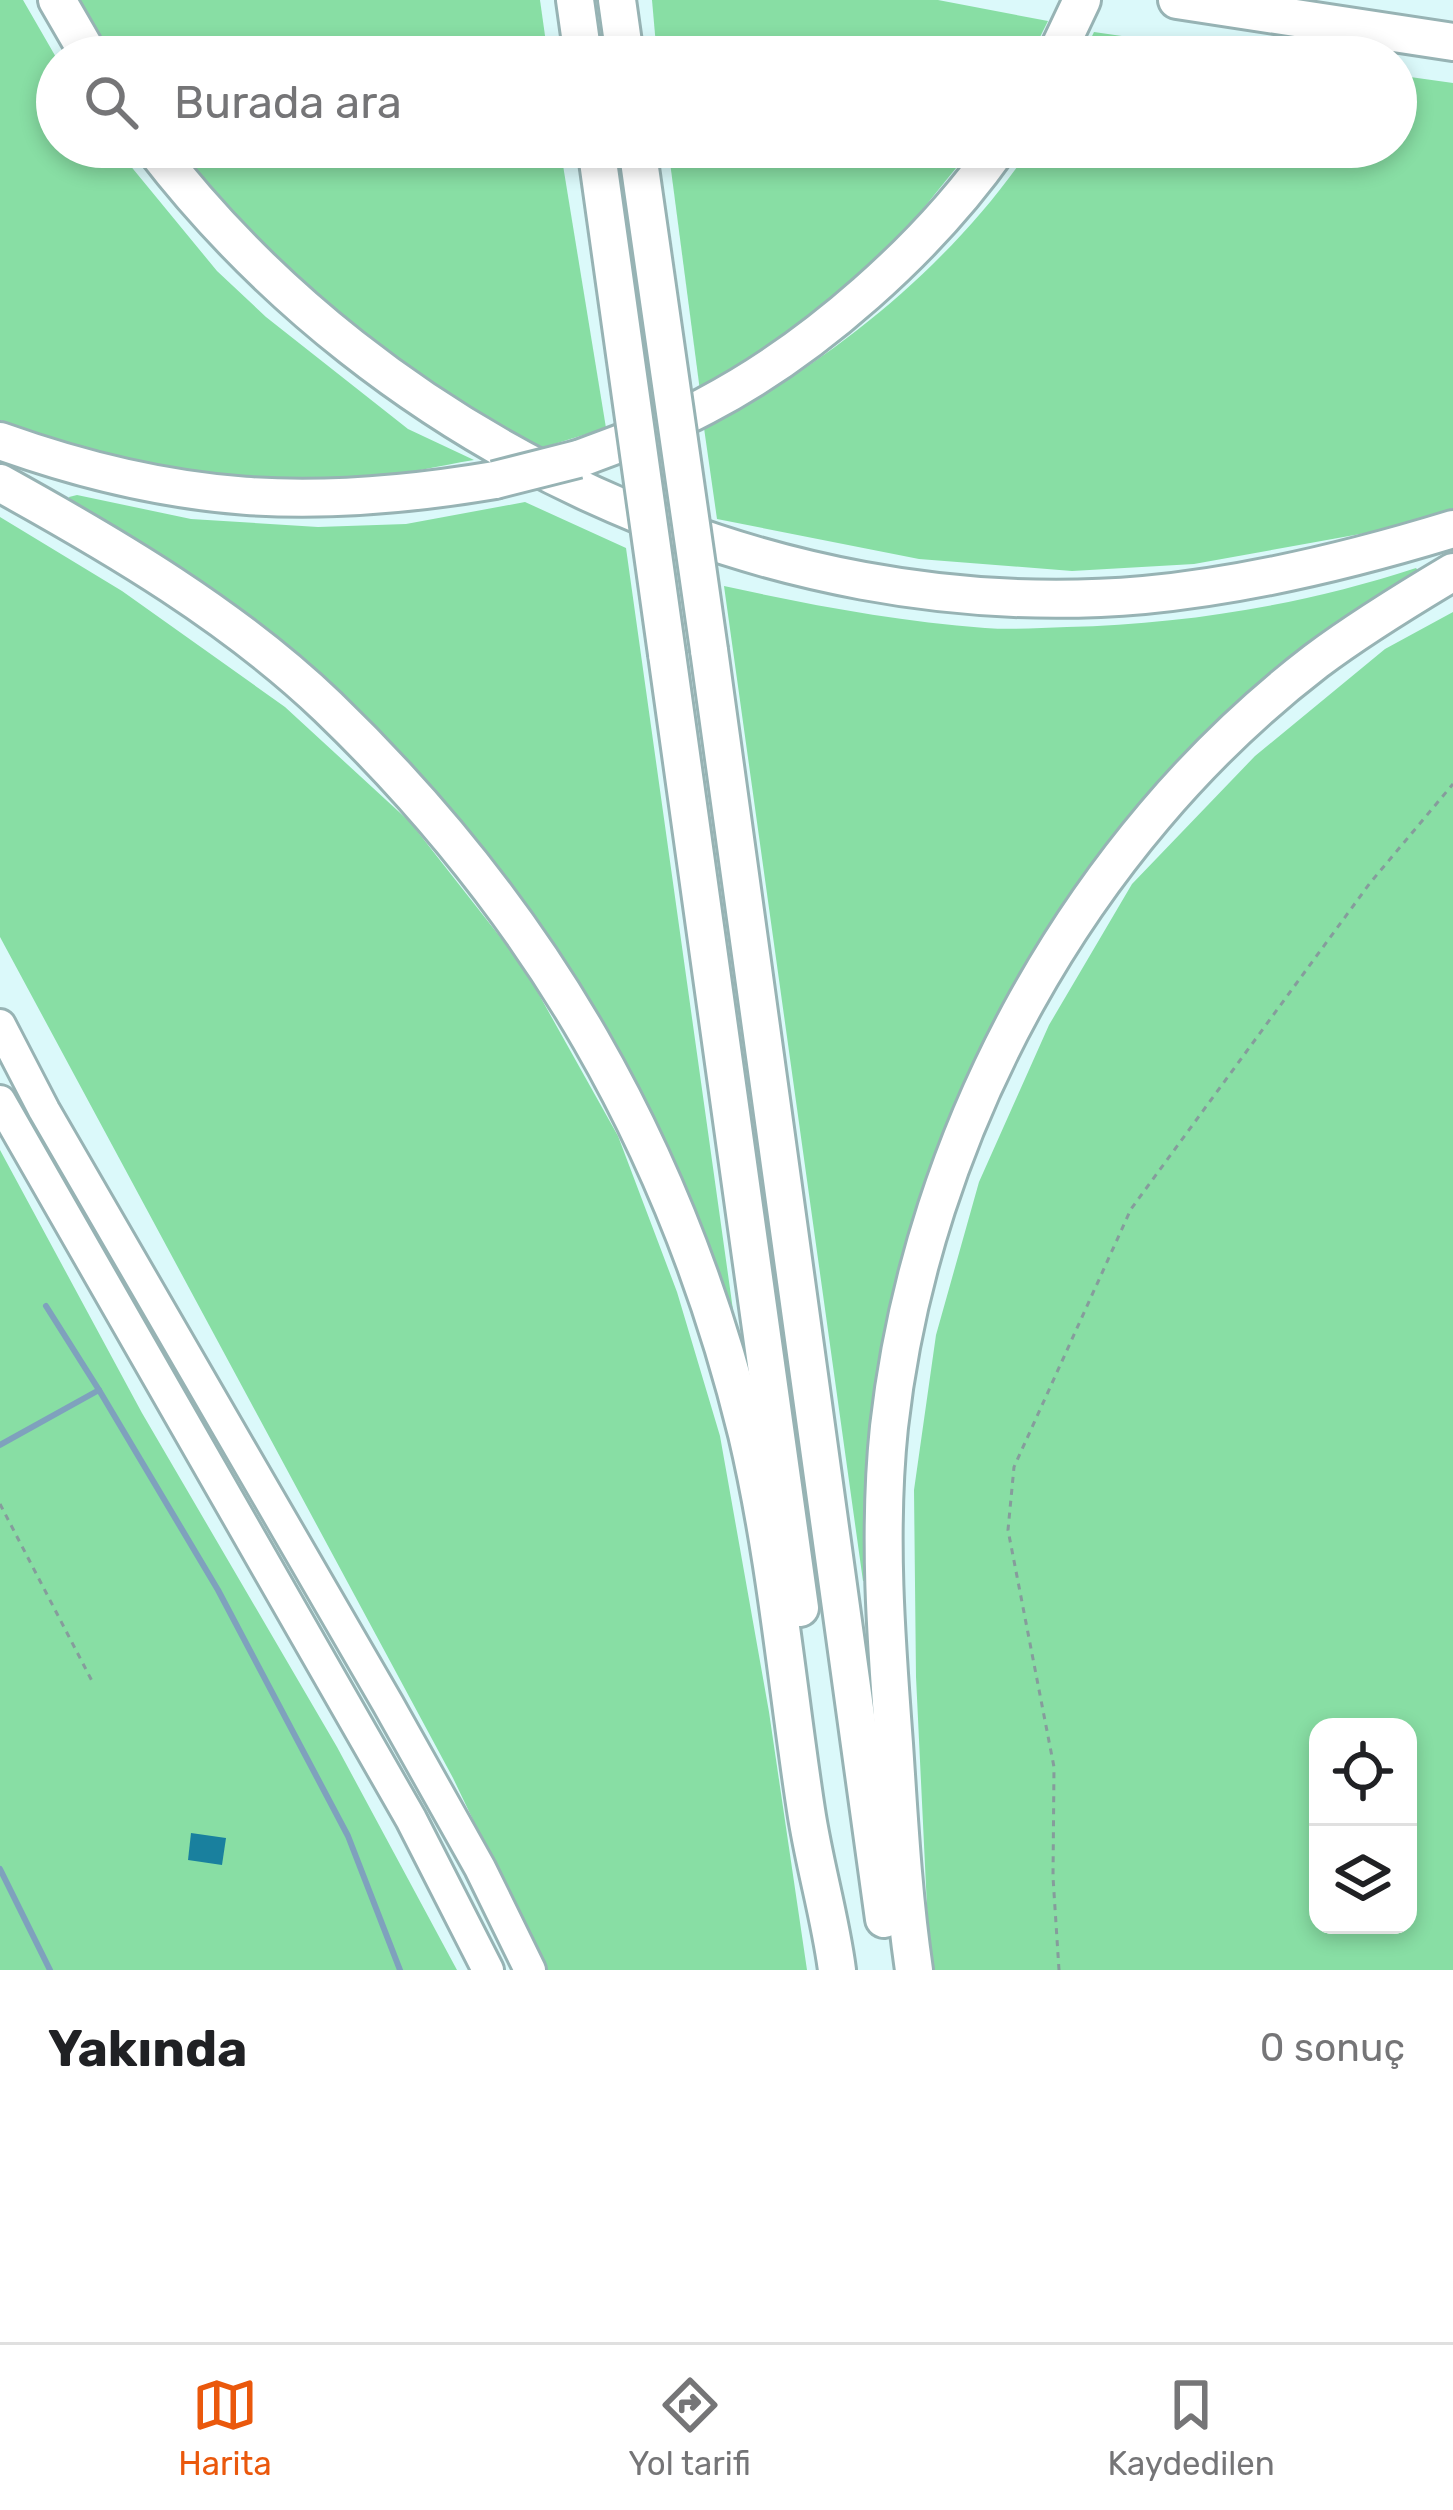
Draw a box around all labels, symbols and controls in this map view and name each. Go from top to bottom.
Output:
search box [36,36,1417,168]
icon: search [78,69,144,135]
text: Burada ara [174,76,402,129]
map controls [1309,1718,1417,1934]
button: locate [1309,1718,1417,1826]
button: layers [1309,1826,1417,1934]
text: Yakında [48,2018,247,2079]
text: 0 sonuç [1260,2025,1405,2071]
tab: Harita [178,2372,272,2483]
tab: Yol tarifi [628,2372,751,2483]
tab: Kaydedilen [1107,2372,1275,2483]

